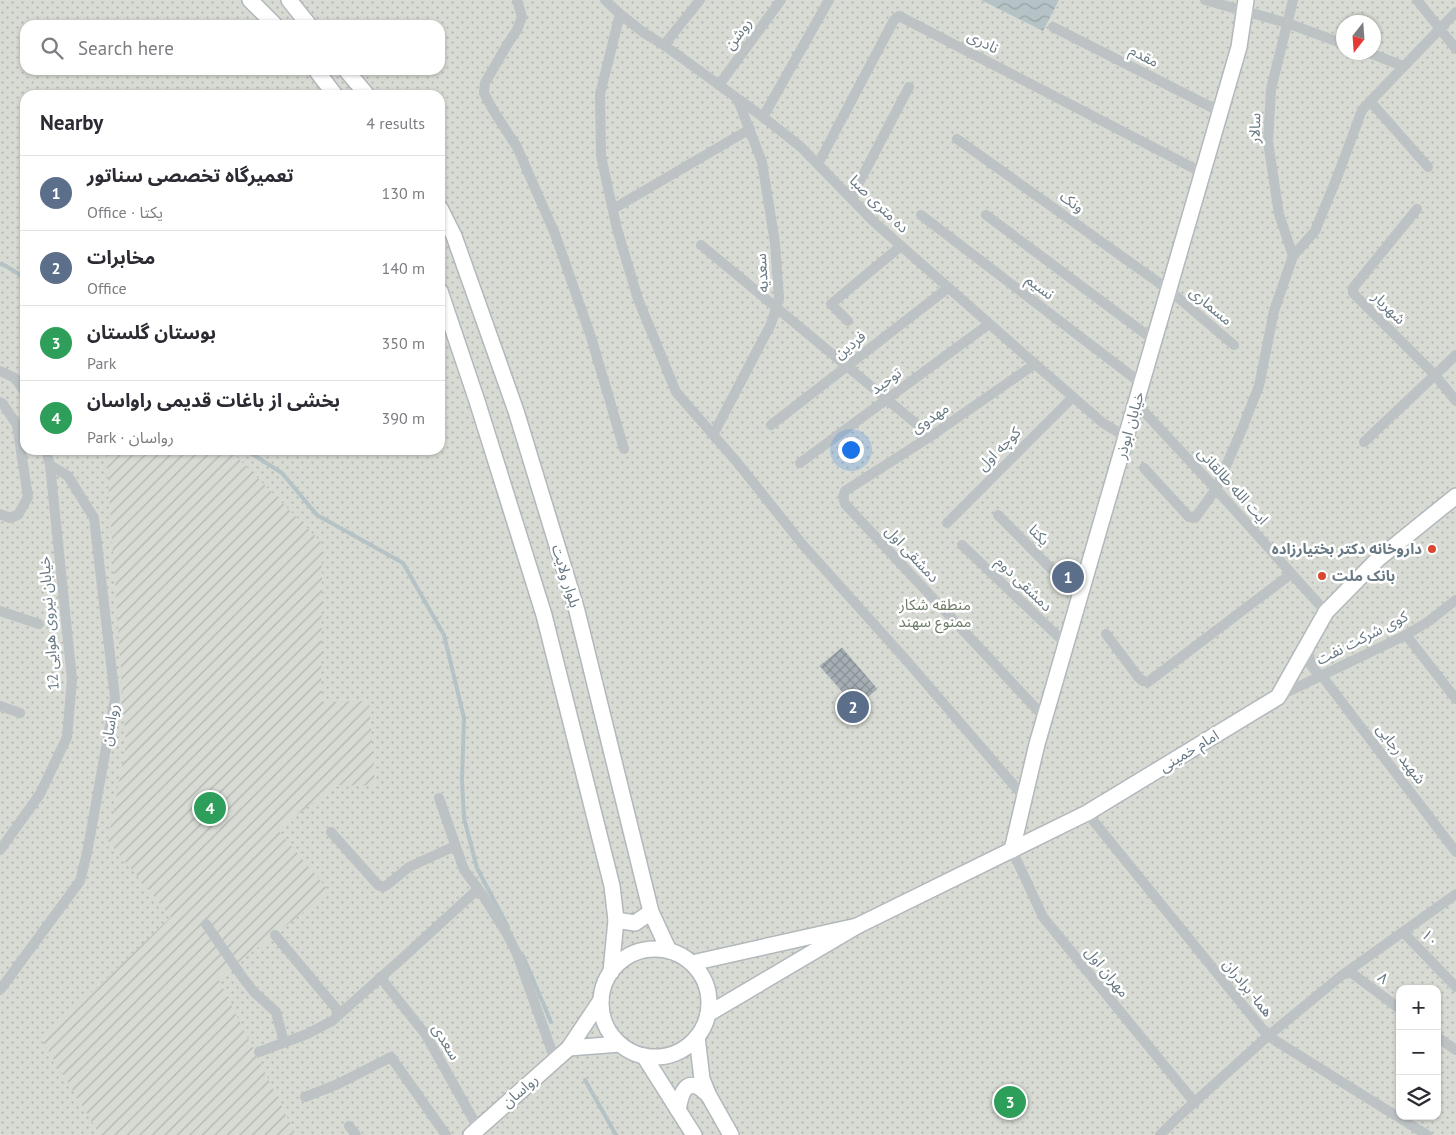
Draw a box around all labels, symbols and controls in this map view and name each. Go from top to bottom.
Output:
street label: روشن [720,14,756,53]
north arrow [1336,15,1381,60]
search box [20,20,445,75]
street label: نادری [964,26,1002,57]
icon: search [38,34,66,62]
text: Search here [78,36,174,60]
street label: مقدم [1125,40,1162,73]
text: Nearby [40,109,103,136]
street label: سالار [1244,112,1265,144]
text: 4 results [366,113,425,133]
text: تعمیرگاه تخصصی سناتور [87,163,294,187]
street label: ده متری صبا [846,171,913,237]
text: 1 [51,183,61,203]
text: 130 m [382,183,425,203]
street label: ونک [1056,187,1088,217]
text: Office · یکتا [87,202,163,222]
text: مخابرات [87,245,155,269]
street label: سعدیه [751,253,772,293]
text: 2 [51,258,61,278]
text: 140 m [382,258,425,278]
street label: نسیم [1021,270,1058,305]
text: Office [87,278,127,298]
street label: مسماری [1186,282,1237,329]
street label: شهریار [1368,286,1410,328]
text: بوستان گلستان [87,320,216,344]
street label: فردین [830,326,869,363]
text: 3 [51,333,61,353]
text: 350 m [382,333,425,353]
text: Park [87,353,116,373]
street label: توحید [866,363,905,398]
text: بخشی از باغات قدیمی راواسان [87,388,340,412]
street label: خیابان ابوذر [1111,389,1148,462]
street label: مهدوی [907,398,952,437]
text: 4 [51,408,61,428]
text: 390 m [382,408,425,428]
street label: کوچه اول [973,422,1026,475]
text: Park · رواسان [87,427,174,447]
your location [838,437,864,463]
street label: ایت الله طالقانی [1194,443,1273,528]
street label: یکتا [1025,520,1054,549]
street label: دمشقی اول [881,521,944,586]
place label: داروخانه دکتر بختیارزاده [1272,539,1422,558]
street label: بلوار ولایت [548,542,585,610]
marker: داروخانه دکتر بختیارزاده [1426,543,1438,555]
street label: دمشقی دوم [991,552,1057,617]
street label: خیابان نیروی هوایی 12 [34,555,63,691]
pin: 1 [1052,558,1084,596]
place label: بانک ملت [1332,566,1395,585]
marker: بانک ملت [1316,570,1328,582]
park label: منطقه شکار ممنوع سهند [898,595,971,634]
street label: کوی شرکت نفت [1313,606,1411,669]
pin: 2 [837,688,869,726]
street label: رواسان [96,702,123,747]
street label: شهید رجایی [1373,720,1430,788]
street label: امام خمینی [1155,725,1223,778]
pin: 4 [194,789,226,827]
street label: ۱۰ [1418,925,1443,950]
street label: مهران اول [1081,943,1134,1001]
street label: هما- برادران [1219,955,1278,1021]
street label: ۸ [1374,967,1393,988]
map controls [1396,985,1441,1120]
button: + [1396,985,1441,1030]
street label: سعدی [428,1020,465,1064]
button: − [1396,1030,1441,1075]
street label: رواسان [498,1070,542,1112]
button: layers [1396,1075,1441,1120]
pin: 3 [994,1083,1026,1121]

